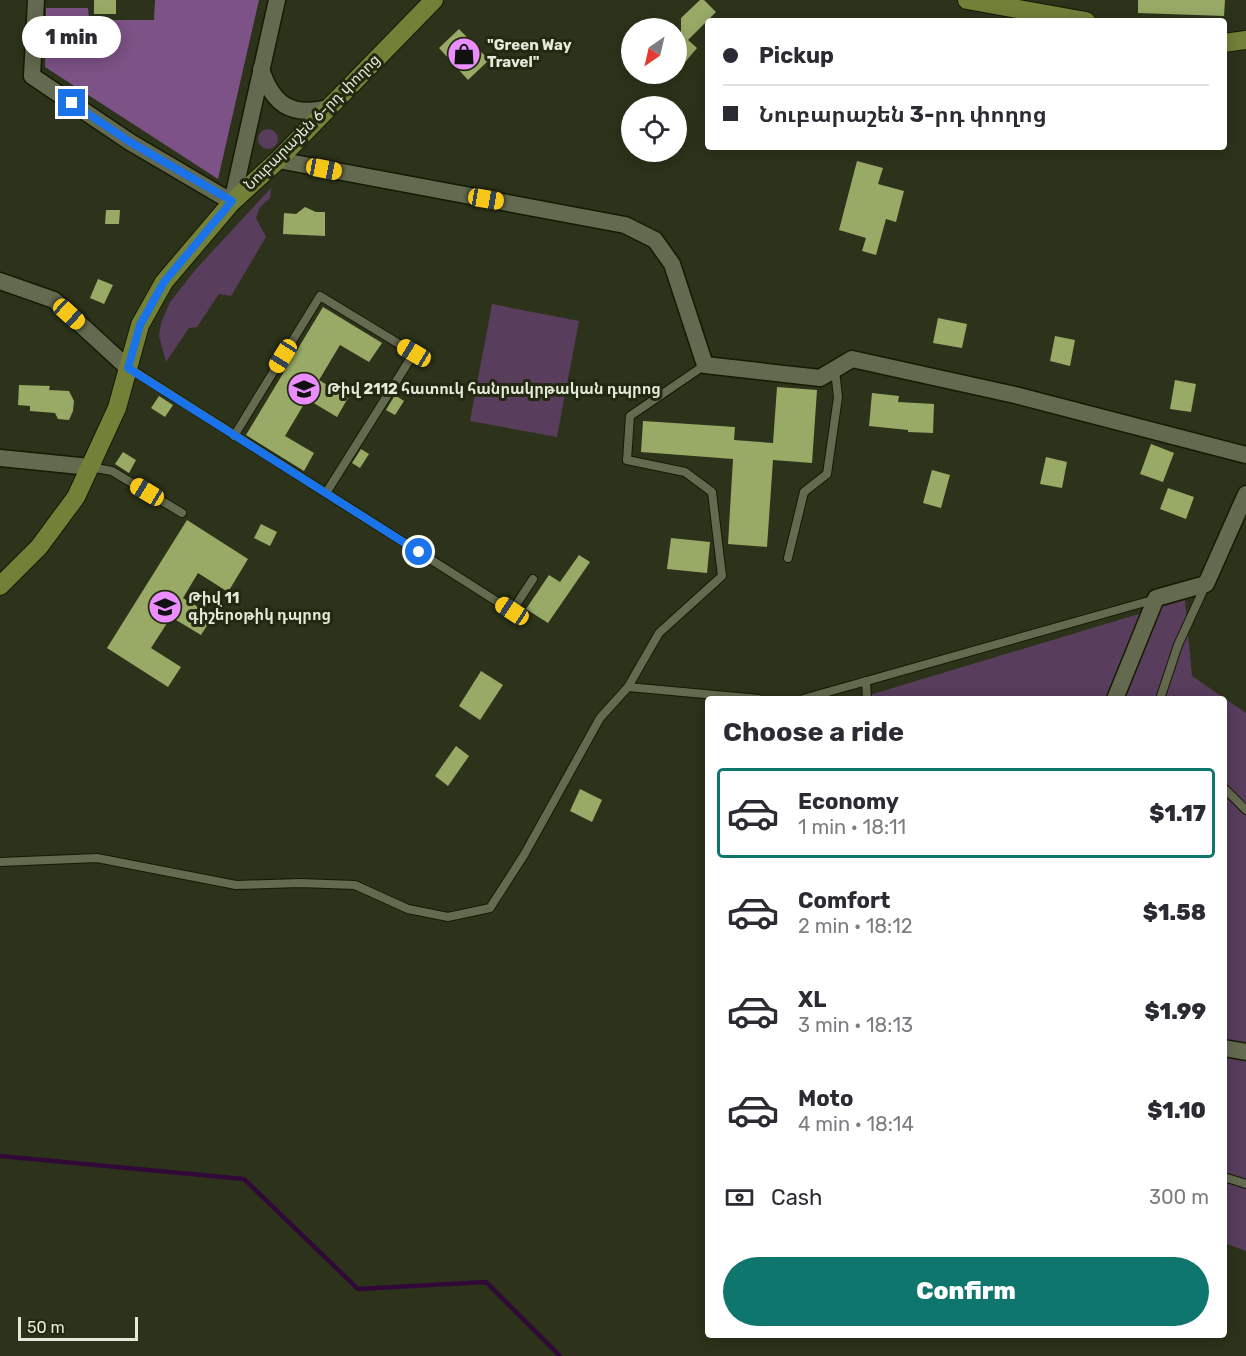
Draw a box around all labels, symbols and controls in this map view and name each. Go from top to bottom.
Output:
callout: 1 min [22,16,122,58]
north arrow [621,18,687,84]
map controls [621,18,687,162]
text: 1 min [45,25,98,49]
shop icon: "Green Way Travel" [446,36,482,72]
place label: "Green Way Travel" [487,36,572,71]
text: Pickup [759,42,834,69]
street label: Նուբարաշեն 6-րդ փողոց [240,50,384,194]
route end [58,89,85,116]
button: locate [621,96,687,162]
text: Նուբարաշեն 3-րդ փողոց [759,101,1047,128]
car [305,157,343,181]
car [467,187,505,211]
car [50,295,88,333]
car [266,336,300,376]
car [394,336,434,370]
school or university icon: Թիվ 2112 հատուկ հանրակրթական դպրոց [286,371,322,407]
place label: Թիվ 2112 հատուկ հանրակրթական դպրոց [327,380,661,398]
car [127,475,167,509]
route start [405,538,432,565]
school or university icon: Թիվ 11 գիշերօթիկ դպրոց [147,589,183,625]
place label: Թիվ 11 գիշերօթիկ դպրոց [188,589,331,624]
car [492,594,532,628]
text: Choose a ride [723,716,904,748]
icon: car [726,786,780,840]
text: Economy [798,788,899,815]
text: $1.17 [1149,800,1206,827]
text: 1 min · 18:11 [798,815,906,839]
icon: car [726,885,780,939]
text: Comfort [798,887,890,914]
text: $1.58 [1143,899,1206,926]
text: 2 min · 18:12 [798,914,912,938]
icon: car [726,984,780,1038]
text: XL [798,986,826,1013]
text: $1.99 [1144,998,1206,1025]
text: 3 min · 18:13 [798,1013,913,1037]
icon: car [726,1083,780,1137]
text: Moto [798,1085,853,1112]
text: $1.10 [1147,1097,1206,1124]
text: 4 min · 18:14 [798,1112,914,1136]
icon: cash [723,1181,756,1214]
text: Cash [771,1184,822,1211]
text: 300 m [1149,1185,1209,1209]
button: Confirm [723,1257,1209,1326]
scale bar [18,1314,138,1342]
text: 50 m [27,1318,65,1337]

